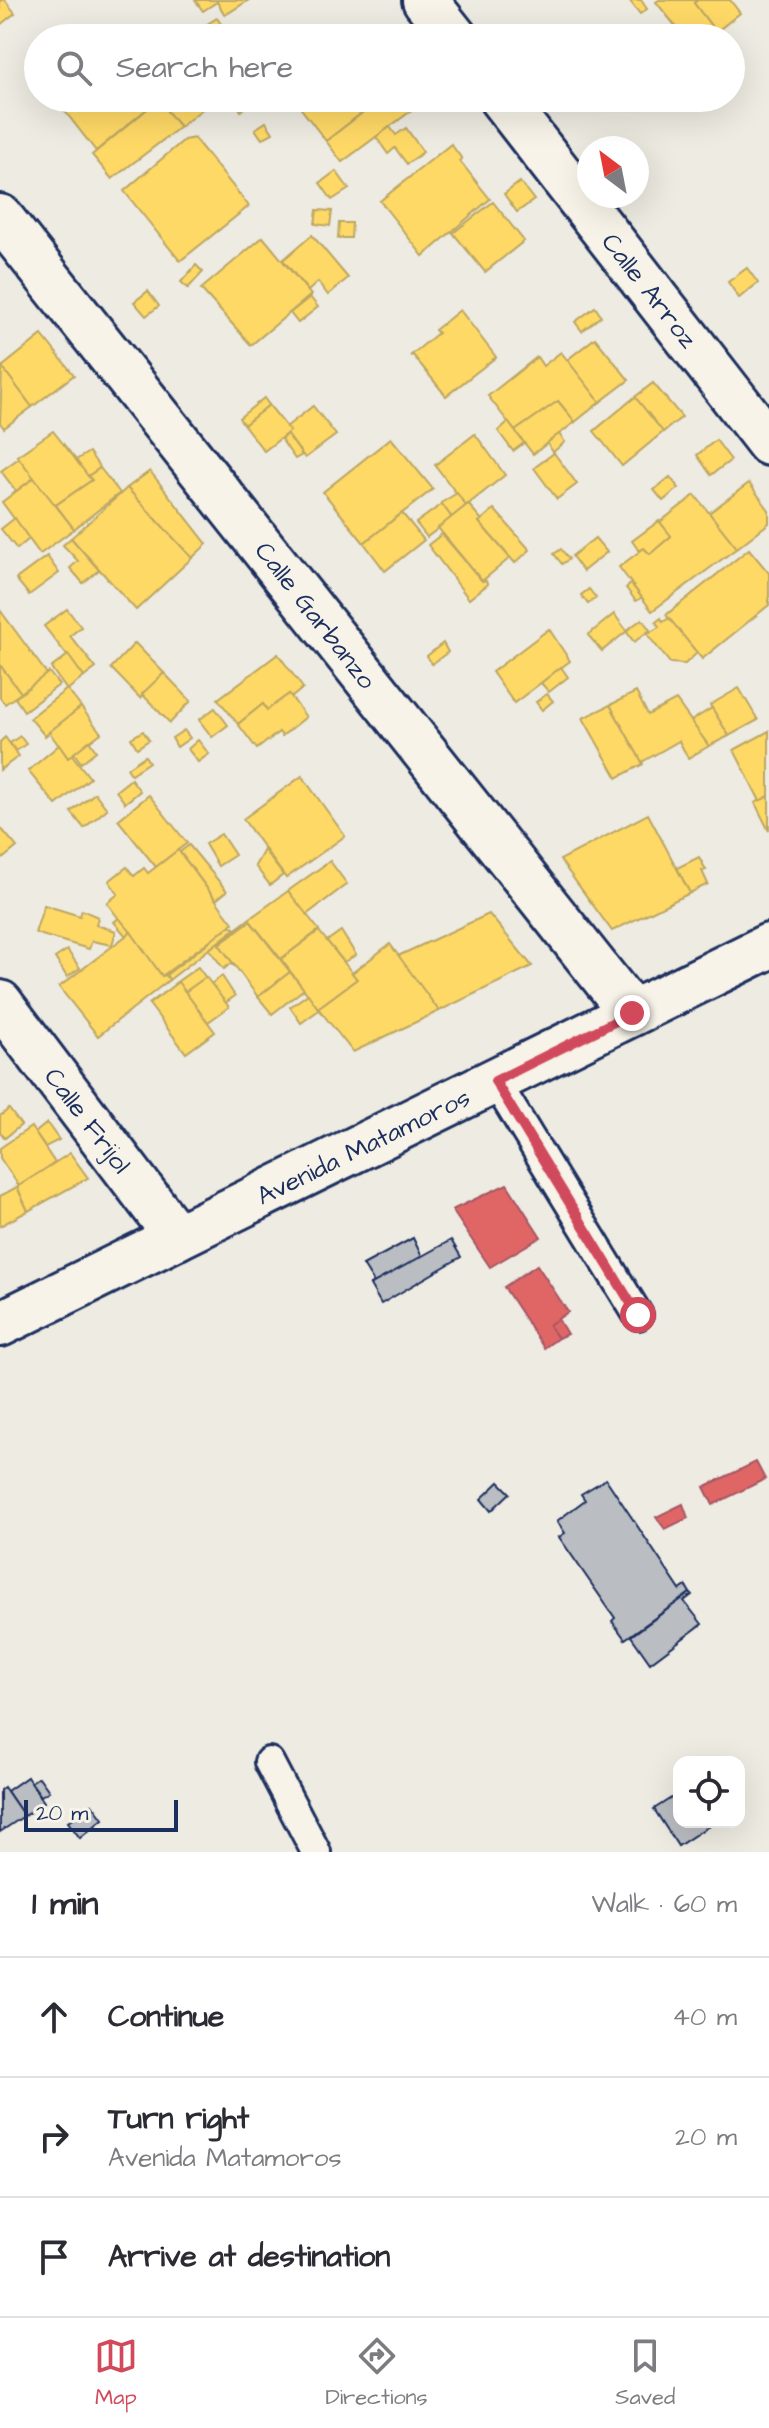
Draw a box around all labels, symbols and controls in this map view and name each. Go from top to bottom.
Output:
search box [24,24,745,112]
icon: search [52,46,96,90]
text: Search here [116,47,293,89]
north arrow [577,136,649,208]
street label: Calle Arroz [593,225,706,356]
street label: Calle Garbanzo [246,534,384,697]
route end [614,995,650,1031]
street label: Calle Frijol [36,1060,139,1181]
street label: Avenida Matamoros [251,1080,476,1214]
route start [620,1297,656,1333]
map controls [673,1756,745,1828]
button: locate [673,1756,745,1828]
scale bar [24,1796,178,1832]
text: 20 m [36,1798,88,1829]
text: 1 min [32,1880,99,1928]
text: Walk · 60 m [591,1886,737,1922]
icon: ahead [32,1995,76,2039]
text: Continue [108,1996,224,2038]
text: 40 m [672,1999,737,2035]
text: Turn right [108,2098,249,2140]
icon: right [32,2115,76,2159]
text: 20 m [675,2119,737,2155]
text: Avenida Matamoros [108,2140,341,2176]
icon: arrive [32,2235,76,2279]
text: Arrive at destination [108,2236,390,2278]
tab: Map [94,2334,138,2413]
tab: Directions [325,2334,428,2413]
tab: Saved [615,2334,675,2413]

